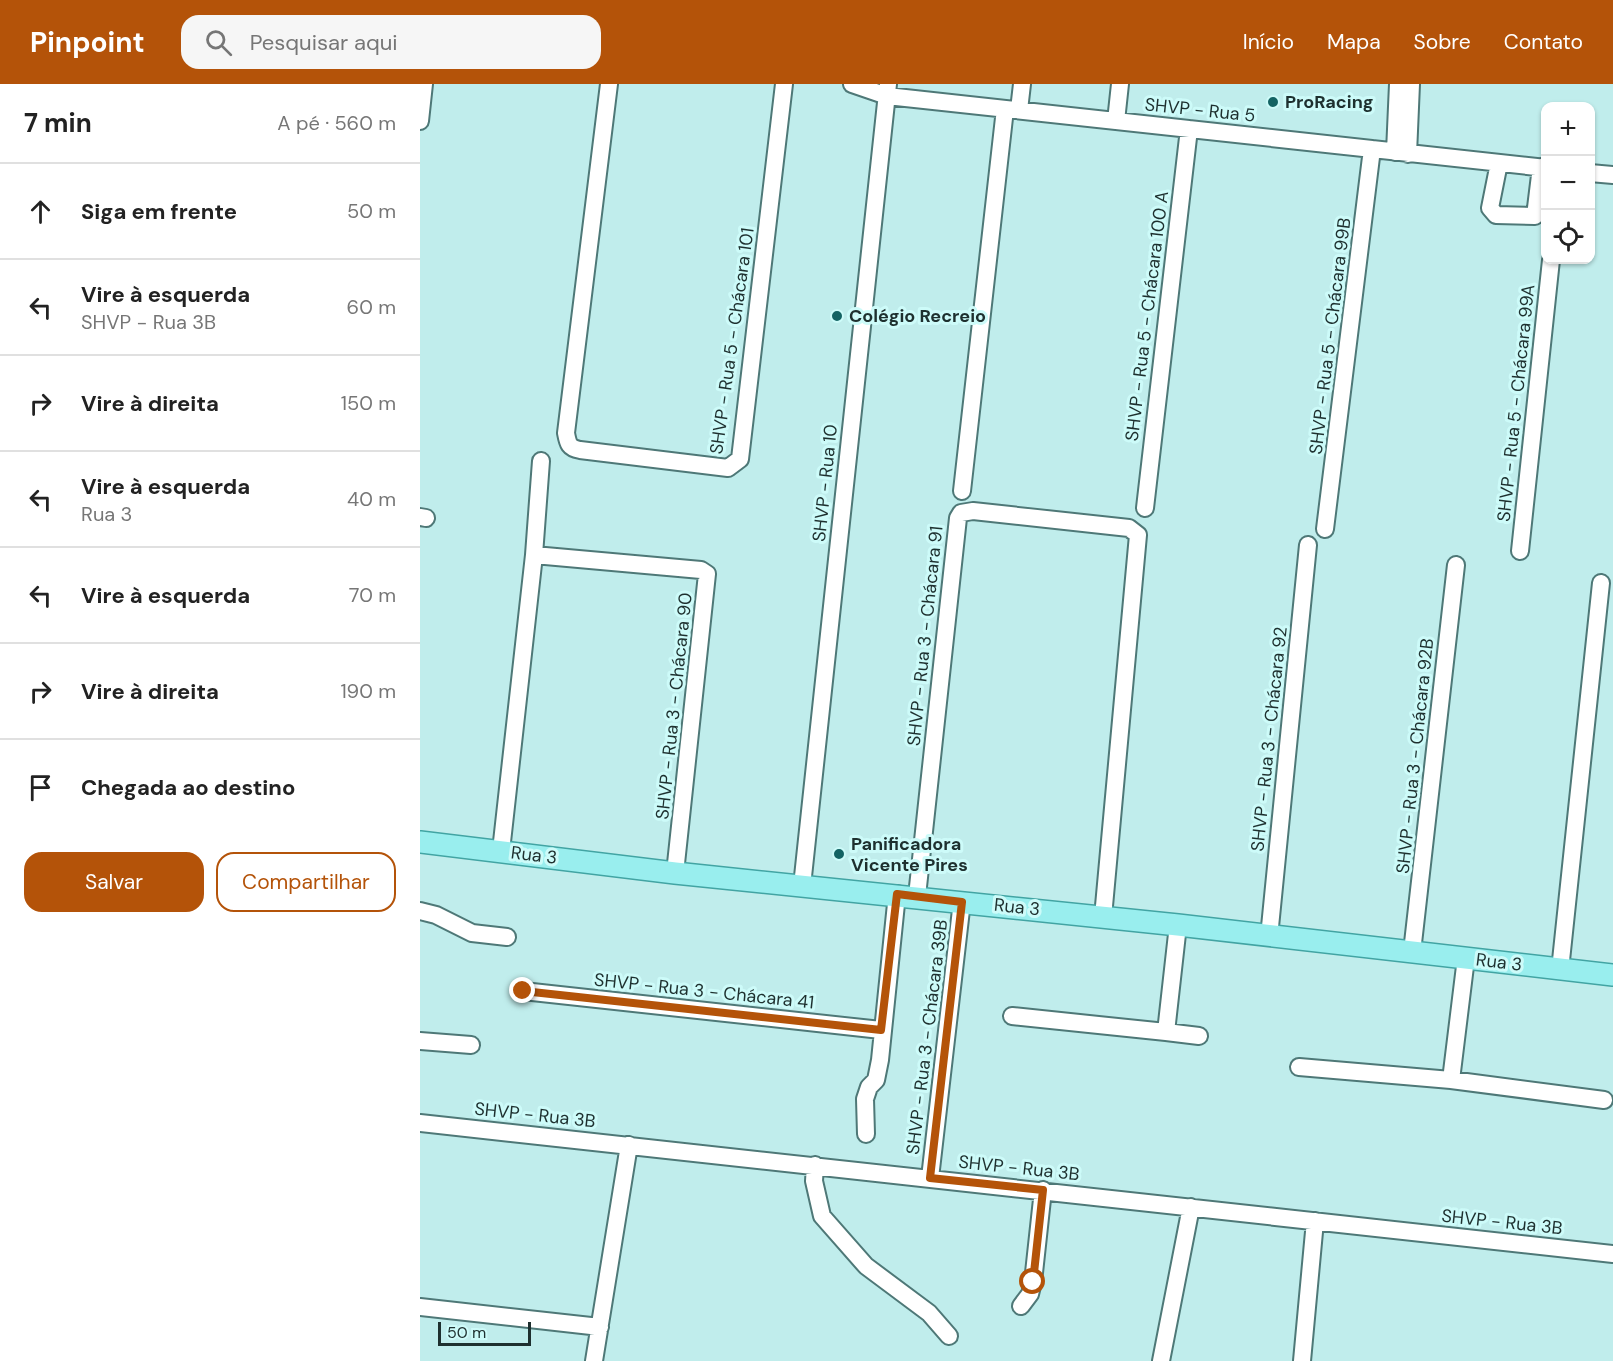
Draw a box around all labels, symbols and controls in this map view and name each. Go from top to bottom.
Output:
search box [181,15,601,69]
text: Pinpoint [30,24,145,61]
icon: search [202,26,235,59]
text: Pesquisar aqui [250,28,398,57]
text: Início [1243,28,1294,56]
text: Mapa [1327,28,1381,56]
text: Sobre [1414,28,1471,56]
text: Contato [1504,28,1583,56]
place label: ProRacing [1285,90,1374,114]
street label: SHVP - Rua 5 [1144,92,1256,128]
marker: ProRacing [1266,95,1280,109]
map controls [1541,102,1595,264]
button: + [1541,102,1595,156]
text: 7 min [24,106,92,140]
text: A pé · 560 m [277,110,396,136]
button: − [1541,156,1595,210]
street label: SHVP - Rua 5 - Chácara 100 A [1120,190,1174,442]
icon: ahead [24,195,57,228]
text: Siga em frente [81,197,237,226]
text: 50 m [347,198,396,224]
button: locate [1541,210,1595,264]
street label: SHVP - Rua 5 - Chácara 99B [1304,216,1356,456]
street label: SHVP - Rua 5 - Chácara 101 [704,226,760,456]
text: Vire à esquerda [81,280,250,309]
street label: SHVP - Rua 5 - Chácara 99A [1492,283,1540,523]
icon: left [24,291,57,324]
text: 60 m [347,294,396,320]
place label: Colégio Recreio [849,304,986,328]
text: SHVP - Rua 3B [81,309,216,335]
marker: Colégio Recreio [830,309,844,323]
icon: right [24,387,57,420]
text: Vire à direita [81,389,219,418]
text: 150 m [341,390,396,416]
street label: SHVP - Rua 10 [807,423,843,543]
text: Vire à esquerda [81,472,250,501]
icon: left [24,483,57,516]
text: 40 m [347,486,396,512]
text: Rua 3 [81,501,132,527]
street label: SHVP - Rua 3 - Chácara 91 [902,525,948,747]
icon: left [24,579,57,612]
text: Vire à esquerda [81,581,250,610]
text: 70 m [349,582,396,608]
street label: SHVP - Rua 3 - Chácara 90 [650,591,698,821]
street label: SHVP - Rua 3 - Chácara 92 [1245,625,1293,853]
street label: SHVP - Rua 3 - Chácara 92B [1391,637,1439,875]
icon: right [24,675,57,708]
text: Vire à direita [81,677,219,706]
text: 190 m [340,678,396,704]
icon: arrive [24,771,57,804]
text: Chegada ao destino [81,773,295,802]
place label: Panificadora Vicente Pires [851,832,968,877]
street label: Rua 3 [510,840,558,870]
marker: Panificadora Vicente Pires [832,847,846,861]
button: Salvar [24,852,204,912]
button: Compartilhar [216,852,396,912]
street label: Rua 3 [993,893,1041,921]
street label: SHVP - Rua 3 - Chácara 39B [901,918,953,1156]
street label: Rua 3 [1475,947,1523,977]
street label: SHVP - Rua 3 - Chácara 41 [593,968,815,1014]
route end [509,977,535,1003]
street label: SHVP - Rua 3B [473,1097,597,1133]
street label: SHVP - Rua 3B [957,1150,1081,1186]
street label: SHVP - Rua 3B [1440,1204,1564,1240]
route start [1019,1268,1045,1294]
scale bar [438,1319,531,1346]
text: 50 m [447,1322,486,1343]

